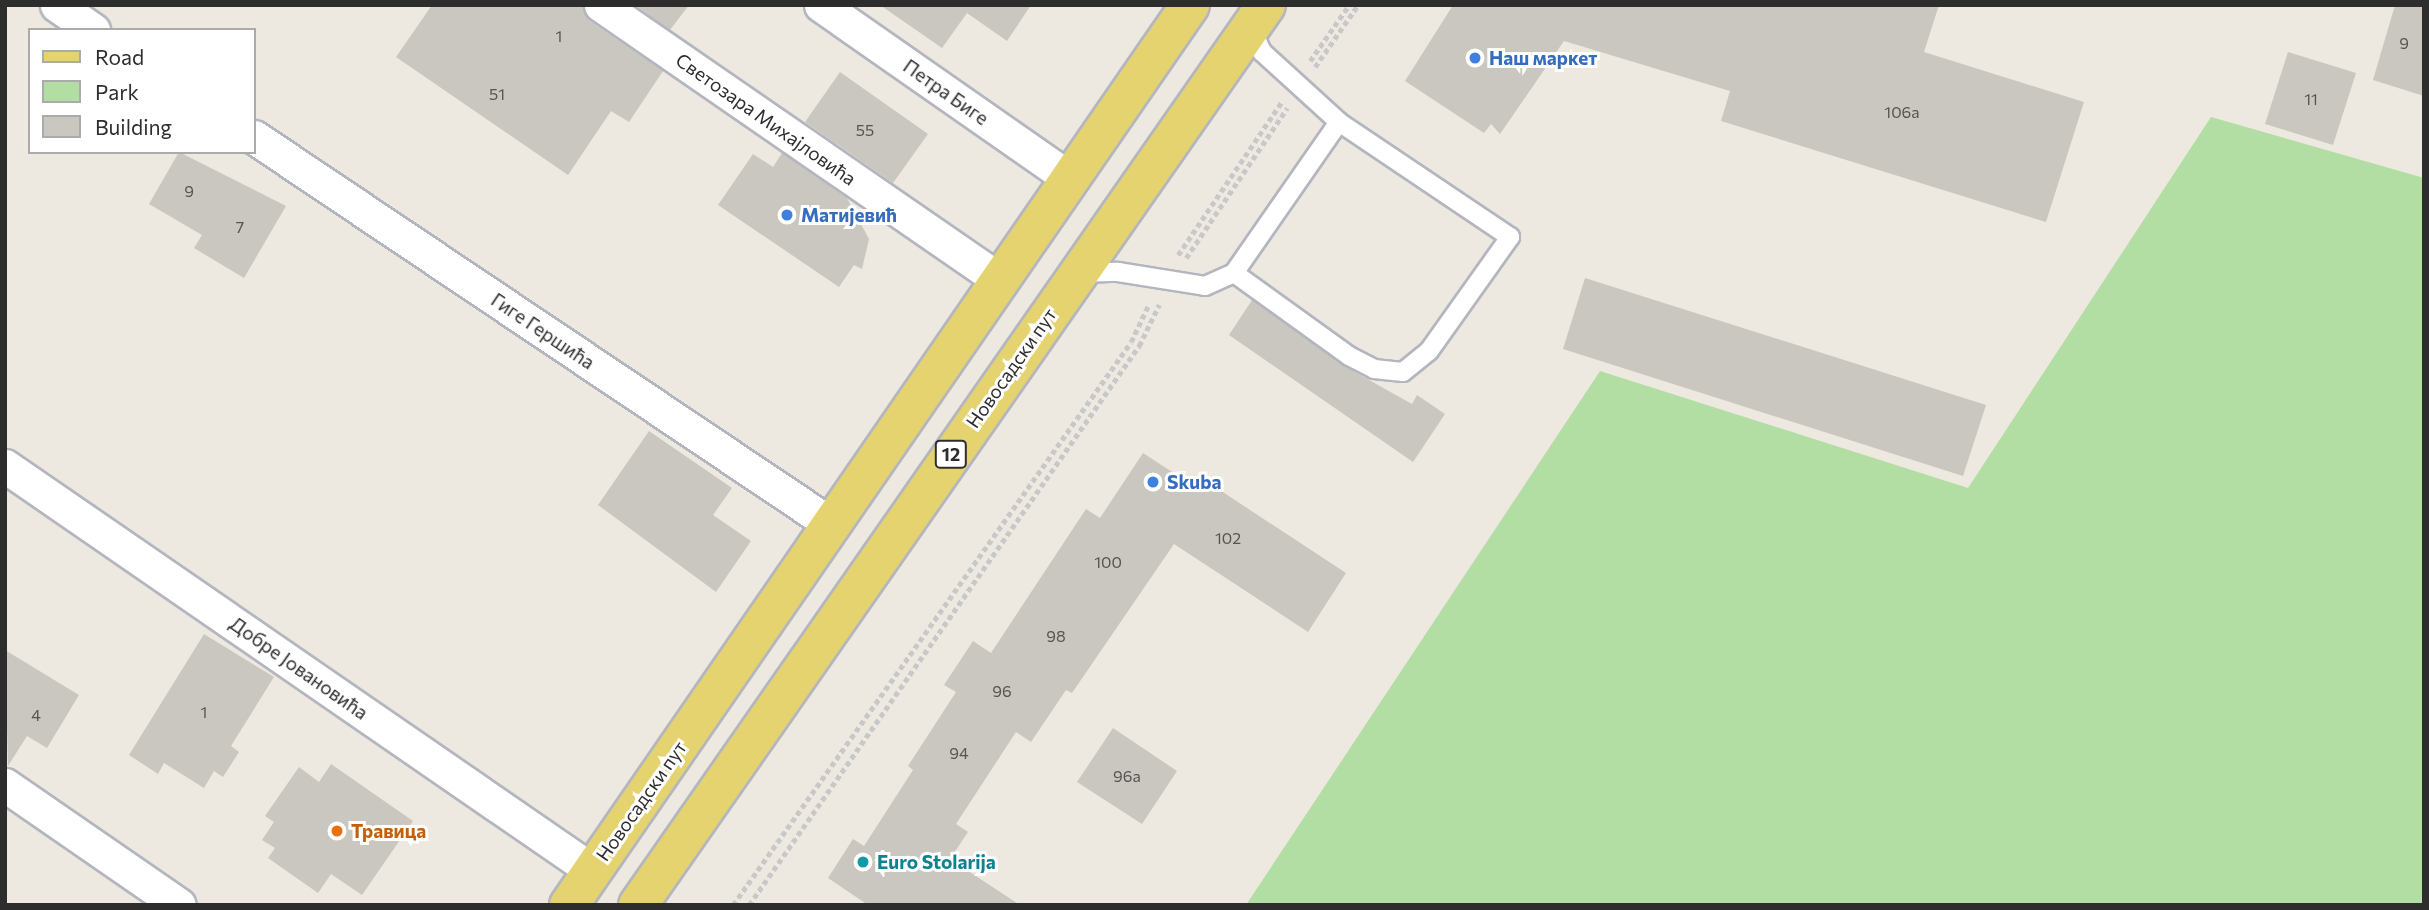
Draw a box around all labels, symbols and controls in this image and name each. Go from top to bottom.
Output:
house number: 1 [556,26,562,46]
legend [28,28,256,154]
house number: 9 [2399,33,2409,53]
text: Road [95,44,144,69]
place label: Наш маркет [1489,47,1597,69]
street label: Светозара Михајловића [671,48,861,190]
marker: Наш маркет [1467,50,1483,66]
street label: Петра Биге [899,54,993,130]
text: Park [95,79,139,104]
house number: 51 [489,84,505,104]
house number: 11 [2304,89,2318,109]
house number: 106a [1884,102,1920,122]
text: Building [95,114,172,139]
house number: 55 [856,120,874,140]
house number: 9 [184,181,194,201]
place label: Матијевић [801,204,897,226]
marker: Матијевић [779,207,795,223]
house number: 7 [236,217,244,237]
street label: Гиге Гершића [487,288,599,374]
street label: Новосадски пут [961,304,1061,432]
road number: 12 [934,440,968,468]
place label: Skuba [1167,471,1221,493]
marker: Skuba [1145,474,1161,490]
house number: 102 [1215,528,1241,548]
house number: 100 [1094,552,1122,572]
street label: Добре Јовановића [226,612,372,724]
house number: 98 [1046,626,1066,646]
house number: 96 [992,681,1012,701]
house number: 1 [201,702,207,722]
house number: 4 [31,705,41,725]
street label: Новосадски пут [591,737,691,865]
house number: 94 [949,743,969,763]
house number: 96a [1113,766,1141,786]
place label: Травица [351,820,426,842]
marker: Травица [329,823,345,839]
place label: Euro Stolarija [877,851,996,873]
marker: Euro Stolarija [855,854,871,870]

